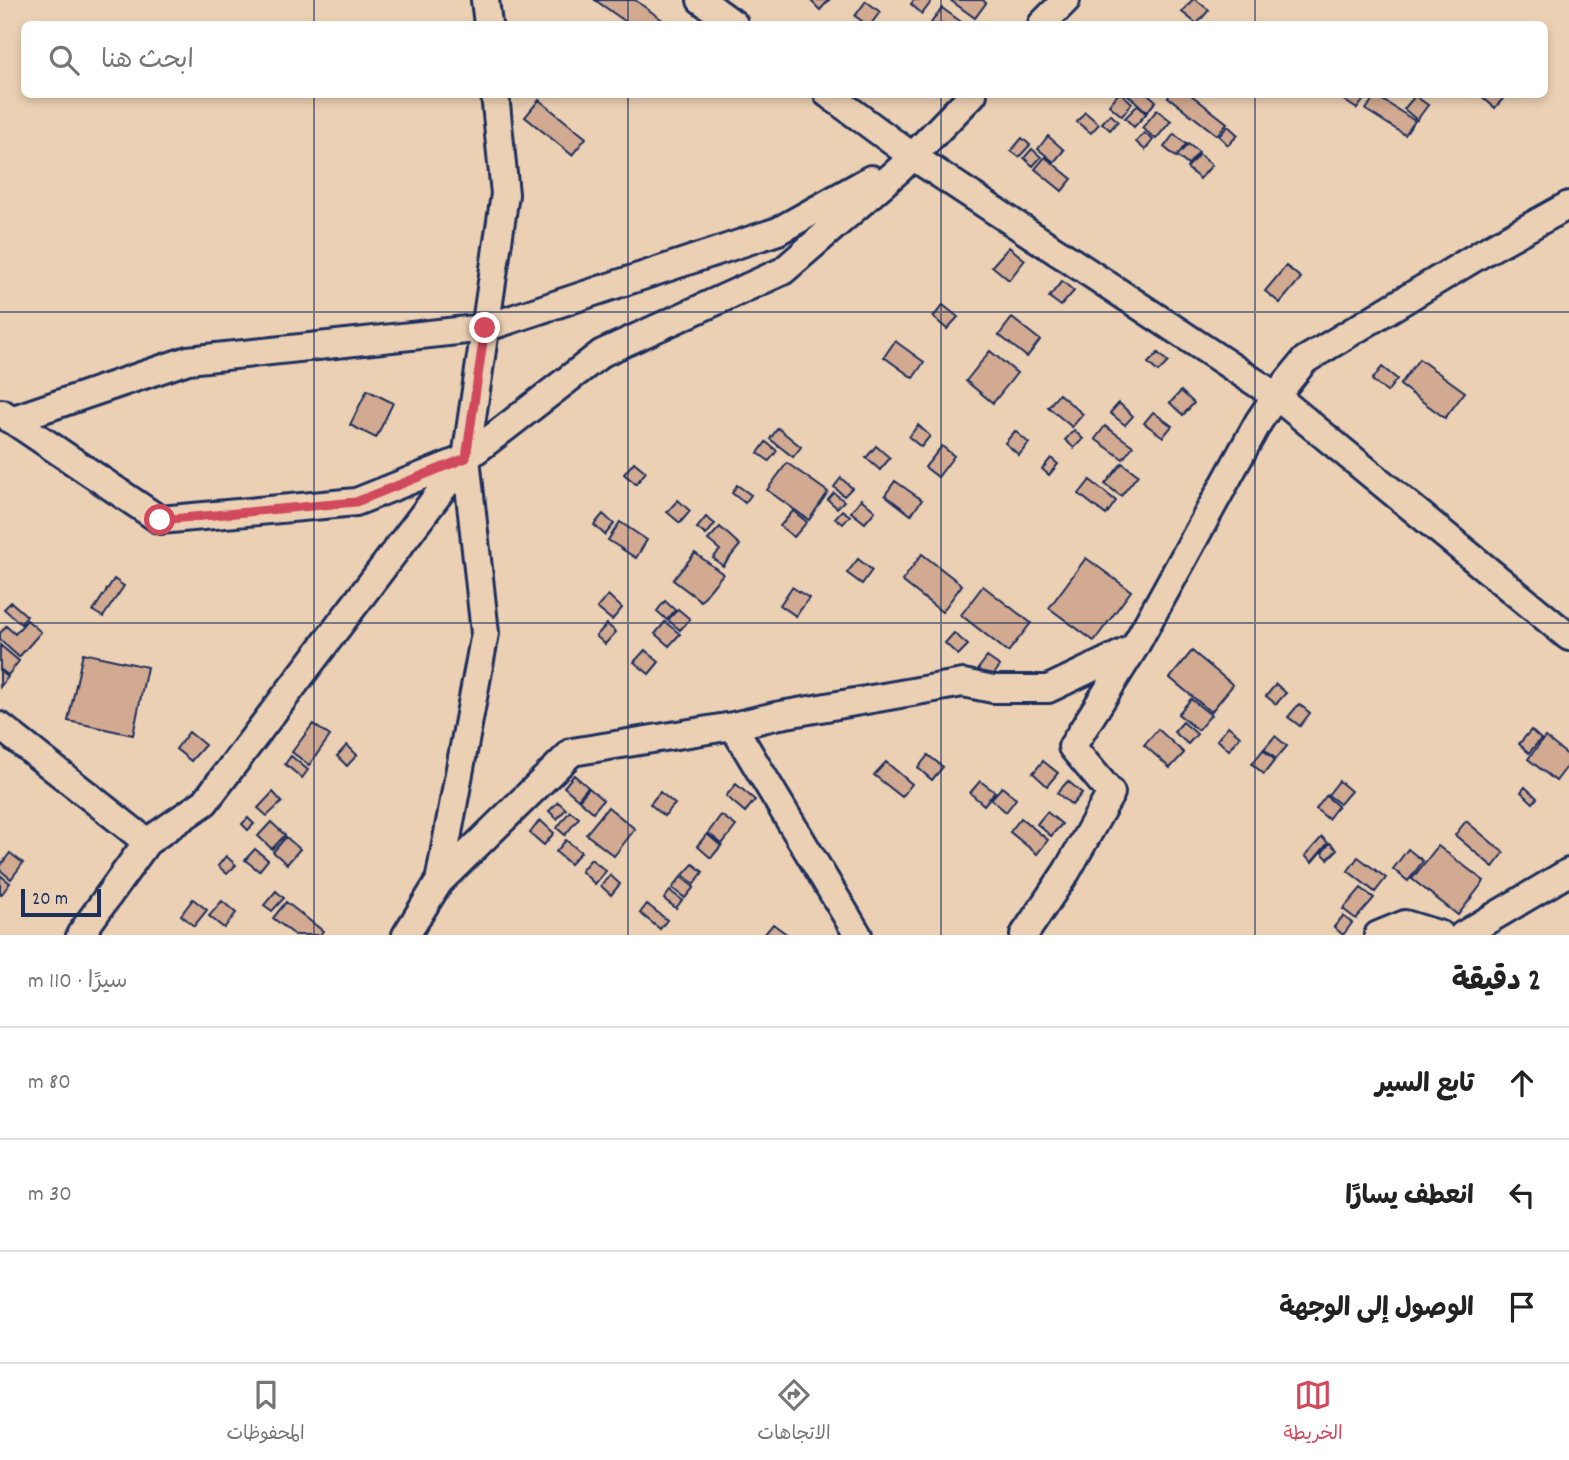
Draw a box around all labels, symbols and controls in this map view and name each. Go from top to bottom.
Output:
search box [21,21,1548,98]
icon: search [45,41,83,79]
text: ابحث هنا [101,43,194,80]
route end [469,312,500,343]
route start [144,504,175,535]
scale bar [21,886,102,918]
text: 20 m [32,887,68,914]
text: 2 دقيقة [1452,962,1541,1005]
text: سيرًا · 110 m [28,966,128,999]
icon: ahead [1503,1064,1541,1102]
text: 80 m [28,1067,71,1100]
text: تابع السير [1375,1067,1474,1104]
icon: left [1503,1176,1541,1214]
text: 30 m [28,1179,72,1212]
text: انعطف يسارًا [1345,1179,1474,1216]
icon: arrive [1503,1288,1541,1326]
text: الوصول إلى الوجهة [1279,1291,1474,1328]
tab: المحفوظات [226,1376,305,1449]
tab: الاتجاهات [757,1376,831,1449]
tab: الخريطة [1283,1376,1343,1449]

